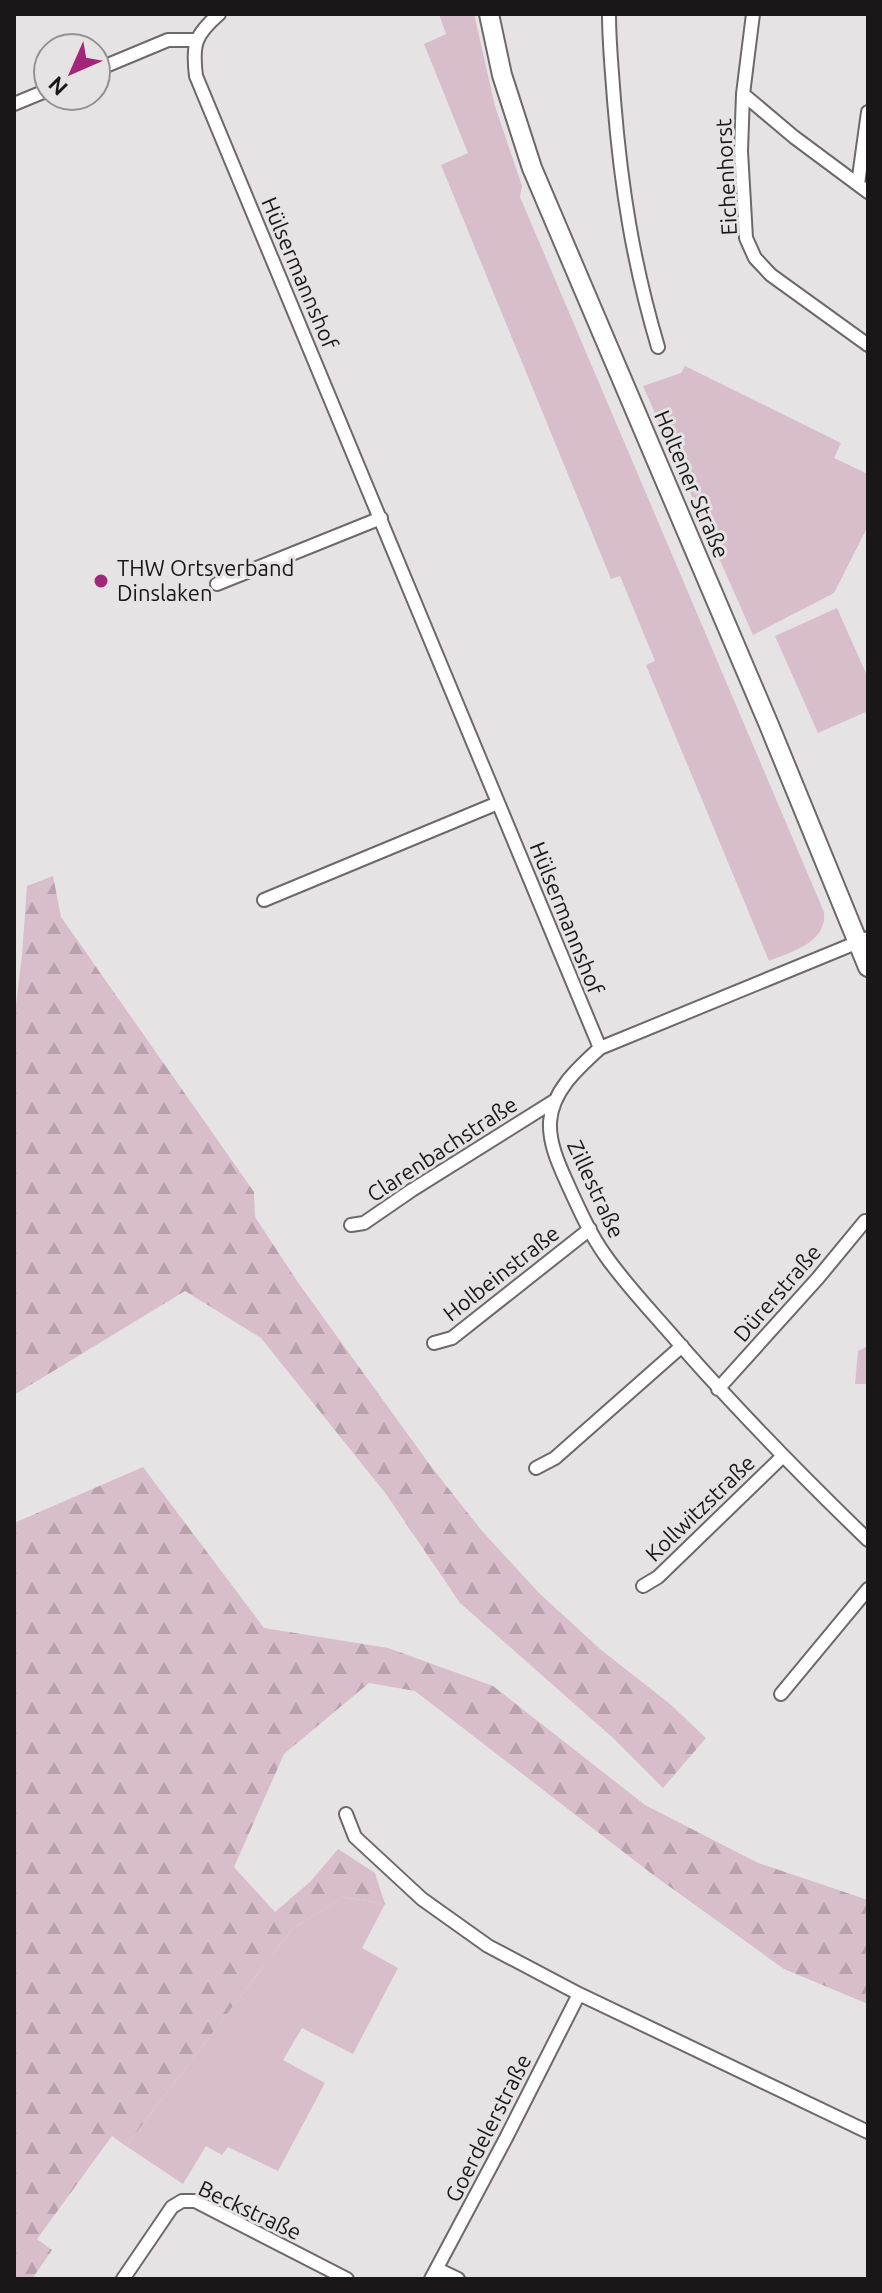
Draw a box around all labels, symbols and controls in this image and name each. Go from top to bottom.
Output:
north arrow [32,32,112,112]
text: N [43,72,72,101]
street label: Eichenhorst [710,118,741,236]
street label: Hülsermannshof [257,193,344,353]
street label: Holtener Straße [650,406,735,561]
place label: THW Ortsverband Dinslaken [117,555,294,605]
marker: THW Ortsverband Dinslaken [92,572,110,590]
street label: Hülsermannshof [525,838,610,998]
street label: Clarenbachstraße [362,1091,521,1206]
street label: Zillestraße [563,1136,630,1242]
street label: Holbeinstraße [438,1220,564,1326]
street label: Dürerstraße [728,1239,825,1346]
street label: Kollwitzstraße [640,1449,759,1566]
street label: Goerdelerstraße [440,2050,536,2206]
street label: Beckstraße [195,2175,306,2244]

